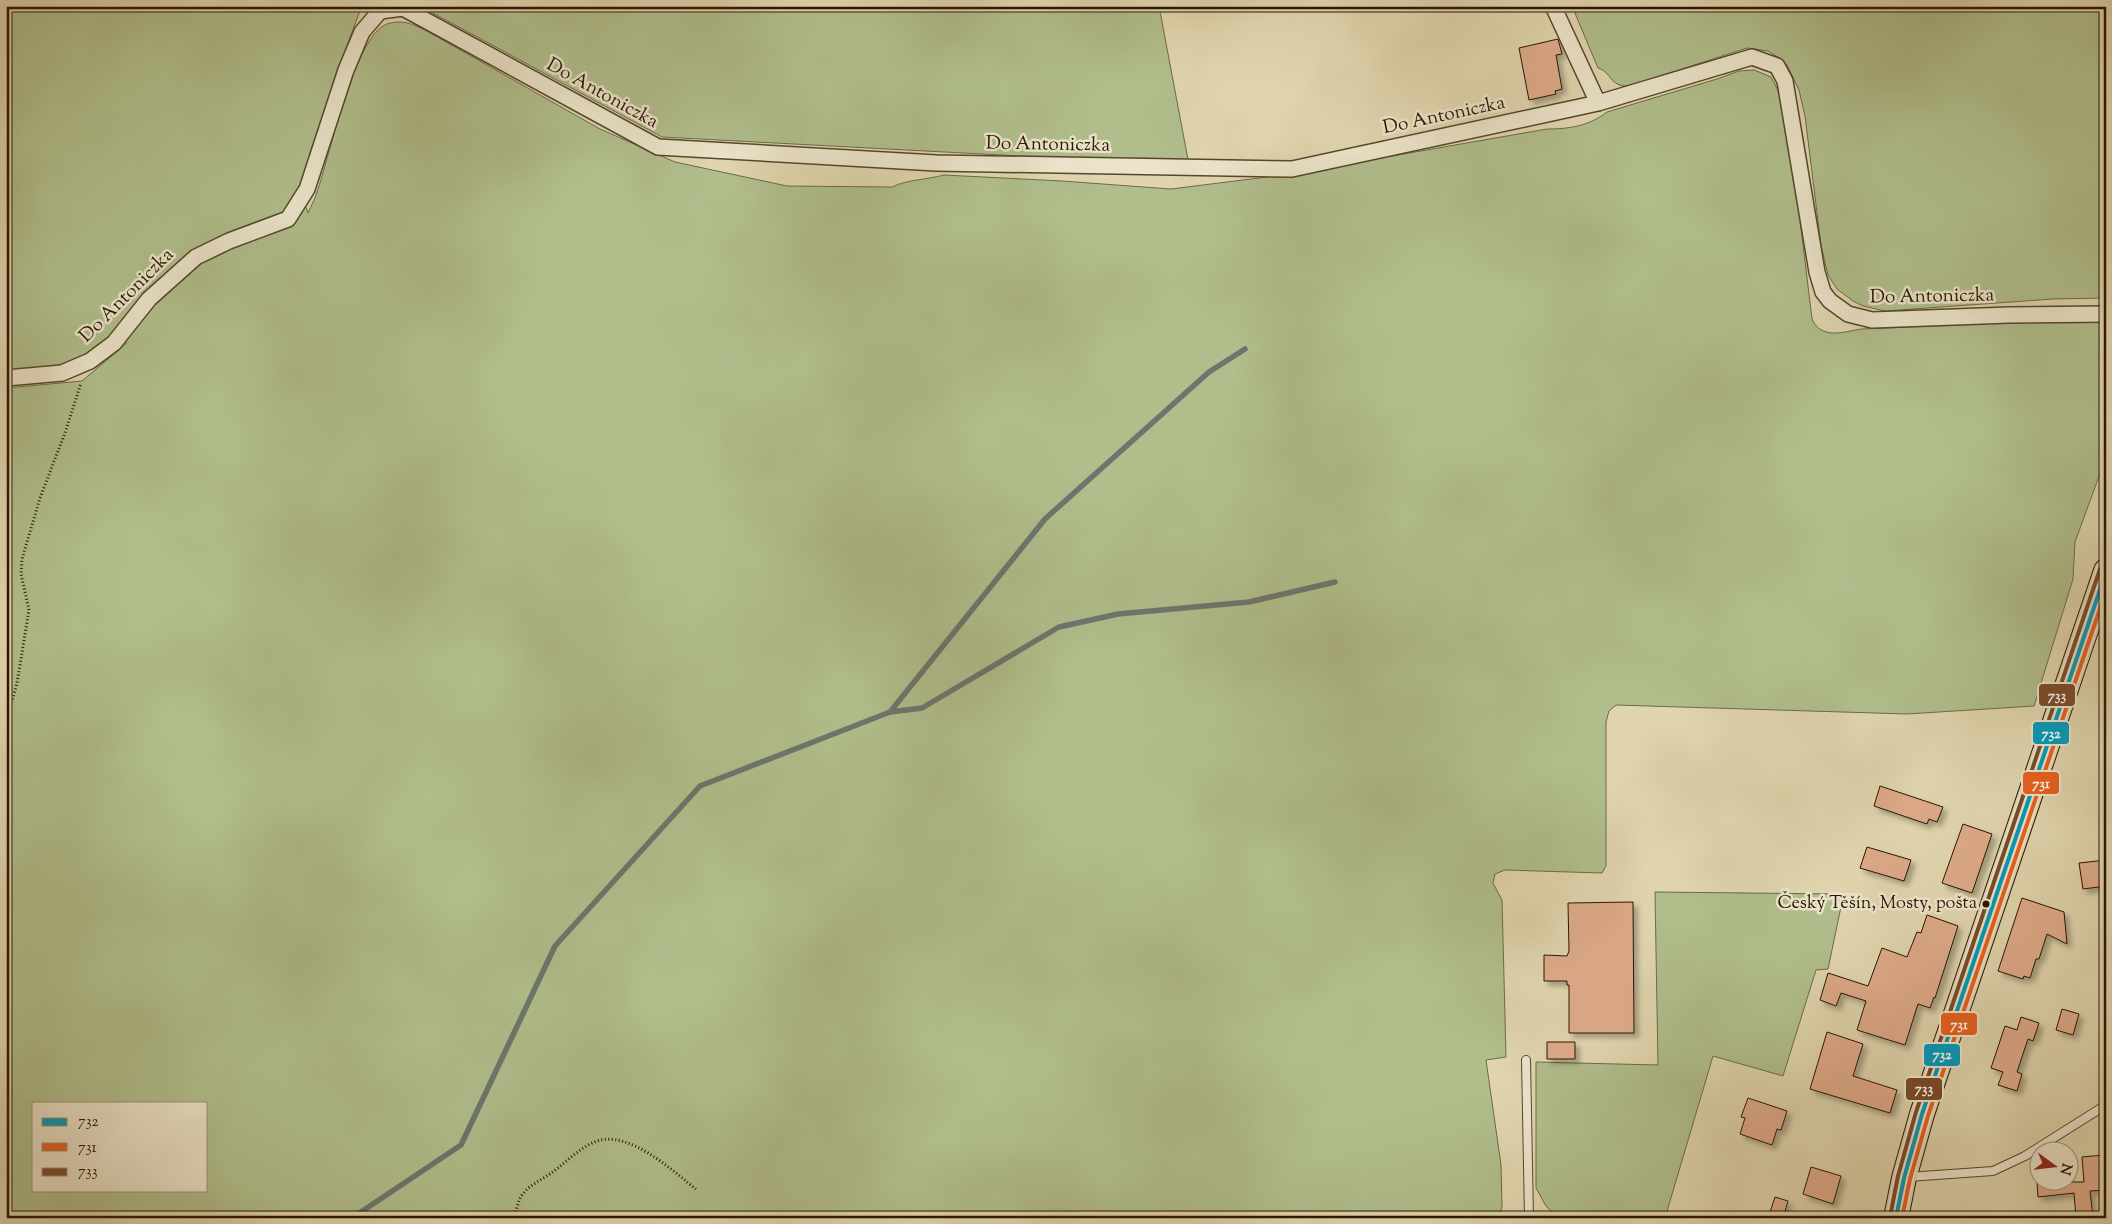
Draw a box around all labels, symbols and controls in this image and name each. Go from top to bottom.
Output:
street label: Do Antoniczka [541,52,663,136]
street label: Do Antoniczka [1380,90,1508,142]
street label: Do Antoniczka [986,130,1111,160]
street label: Do Antoniczka [74,242,181,349]
street label: Do Antoniczka [1870,282,1995,312]
line badge: 733 [2038,683,2076,707]
text: 733 [2048,687,2067,707]
line badge: 732 [2032,721,2070,745]
text: 732 [2041,725,2061,745]
line badge: 731 [2022,771,2060,795]
text: 731 [2032,775,2050,795]
place label: Český Těšín, Mosty, pošta [1777,890,1977,917]
marker: Český Těšín, Mosty, pošta [1981,899,1991,909]
line badge: 731 [1940,1012,1978,1036]
text: 731 [1950,1016,1968,1036]
line badge: 732 [1923,1043,1961,1067]
text: 732 [1932,1046,1952,1066]
line badge: 733 [1905,1077,1943,1101]
text: 733 [1915,1080,1934,1100]
legend [32,1102,208,1192]
text: 732 [78,1112,99,1133]
text: 731 [78,1138,97,1159]
north arrow [2030,1142,2080,1192]
text: N [2054,1161,2076,1177]
text: 733 [78,1162,98,1183]

